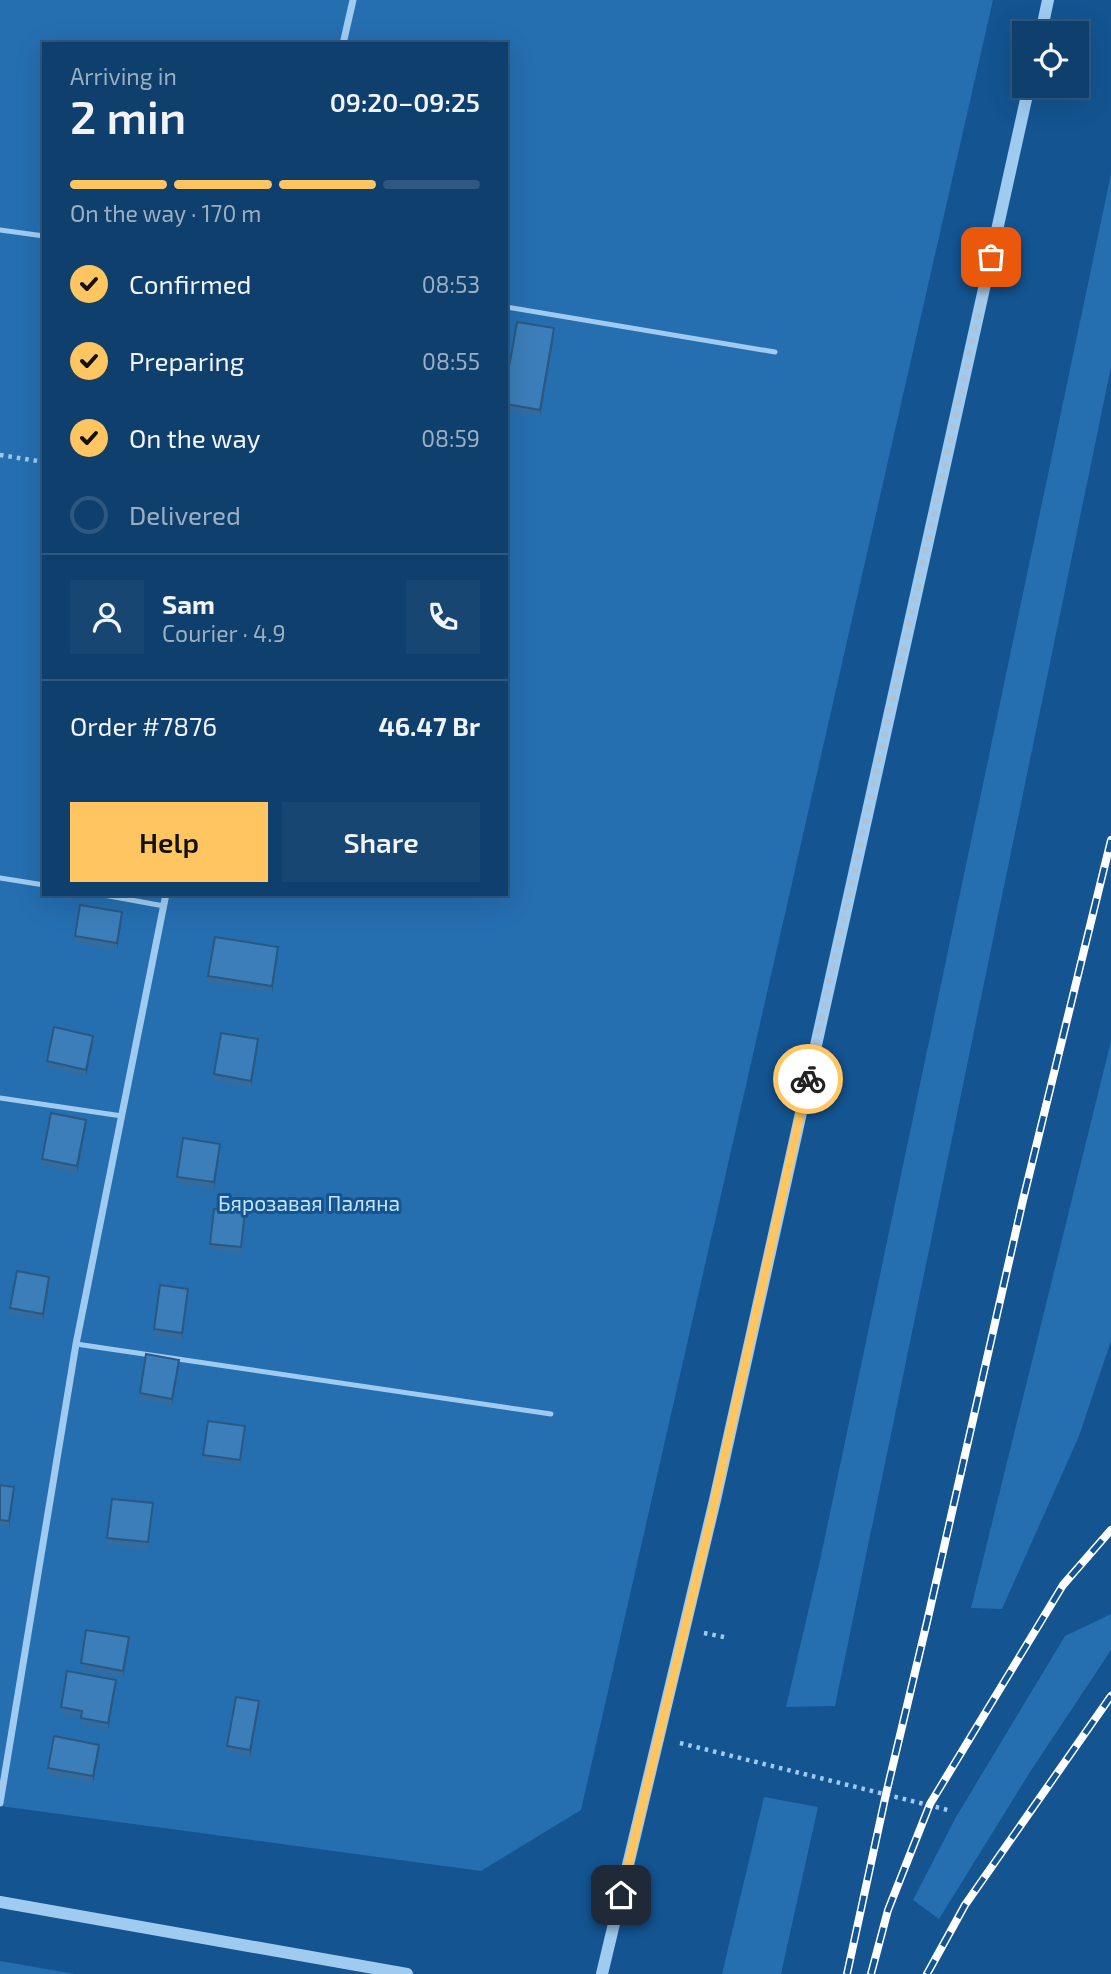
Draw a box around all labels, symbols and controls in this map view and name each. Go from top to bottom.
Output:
map controls [1012,21,1089,98]
button: locate [1012,21,1089,98]
text: Arriving in [70,62,177,90]
text: 09:20–09:25 [330,86,480,117]
text: 2 min [70,88,186,143]
text: On the way · 170 m [70,199,262,227]
pin [961,227,1021,287]
icon: bag [972,238,1010,276]
icon: check [70,265,108,303]
text: Confirmed [129,268,252,299]
text: 08:53 [422,270,480,298]
icon: check [70,342,108,380]
text: Preparing [129,345,244,376]
text: 08:55 [422,347,480,375]
icon: check [70,419,108,457]
text: On the way [129,422,260,453]
text: 08:59 [421,424,480,452]
text: Delivered [129,499,241,530]
button: person [70,580,144,654]
button: phone [406,580,480,654]
text: Sam [162,588,215,619]
text: Courier · 4.9 [162,619,286,647]
text: Order #7876 [70,710,217,741]
text: 46.47 Br [378,710,480,741]
button: Help [70,802,268,882]
button: Share [282,802,480,882]
courier [773,1044,843,1114]
icon: bike [789,1060,827,1098]
park label: Бярозавая Паляна [218,1190,400,1215]
pin [591,1865,651,1925]
icon: home [602,1876,640,1914]

